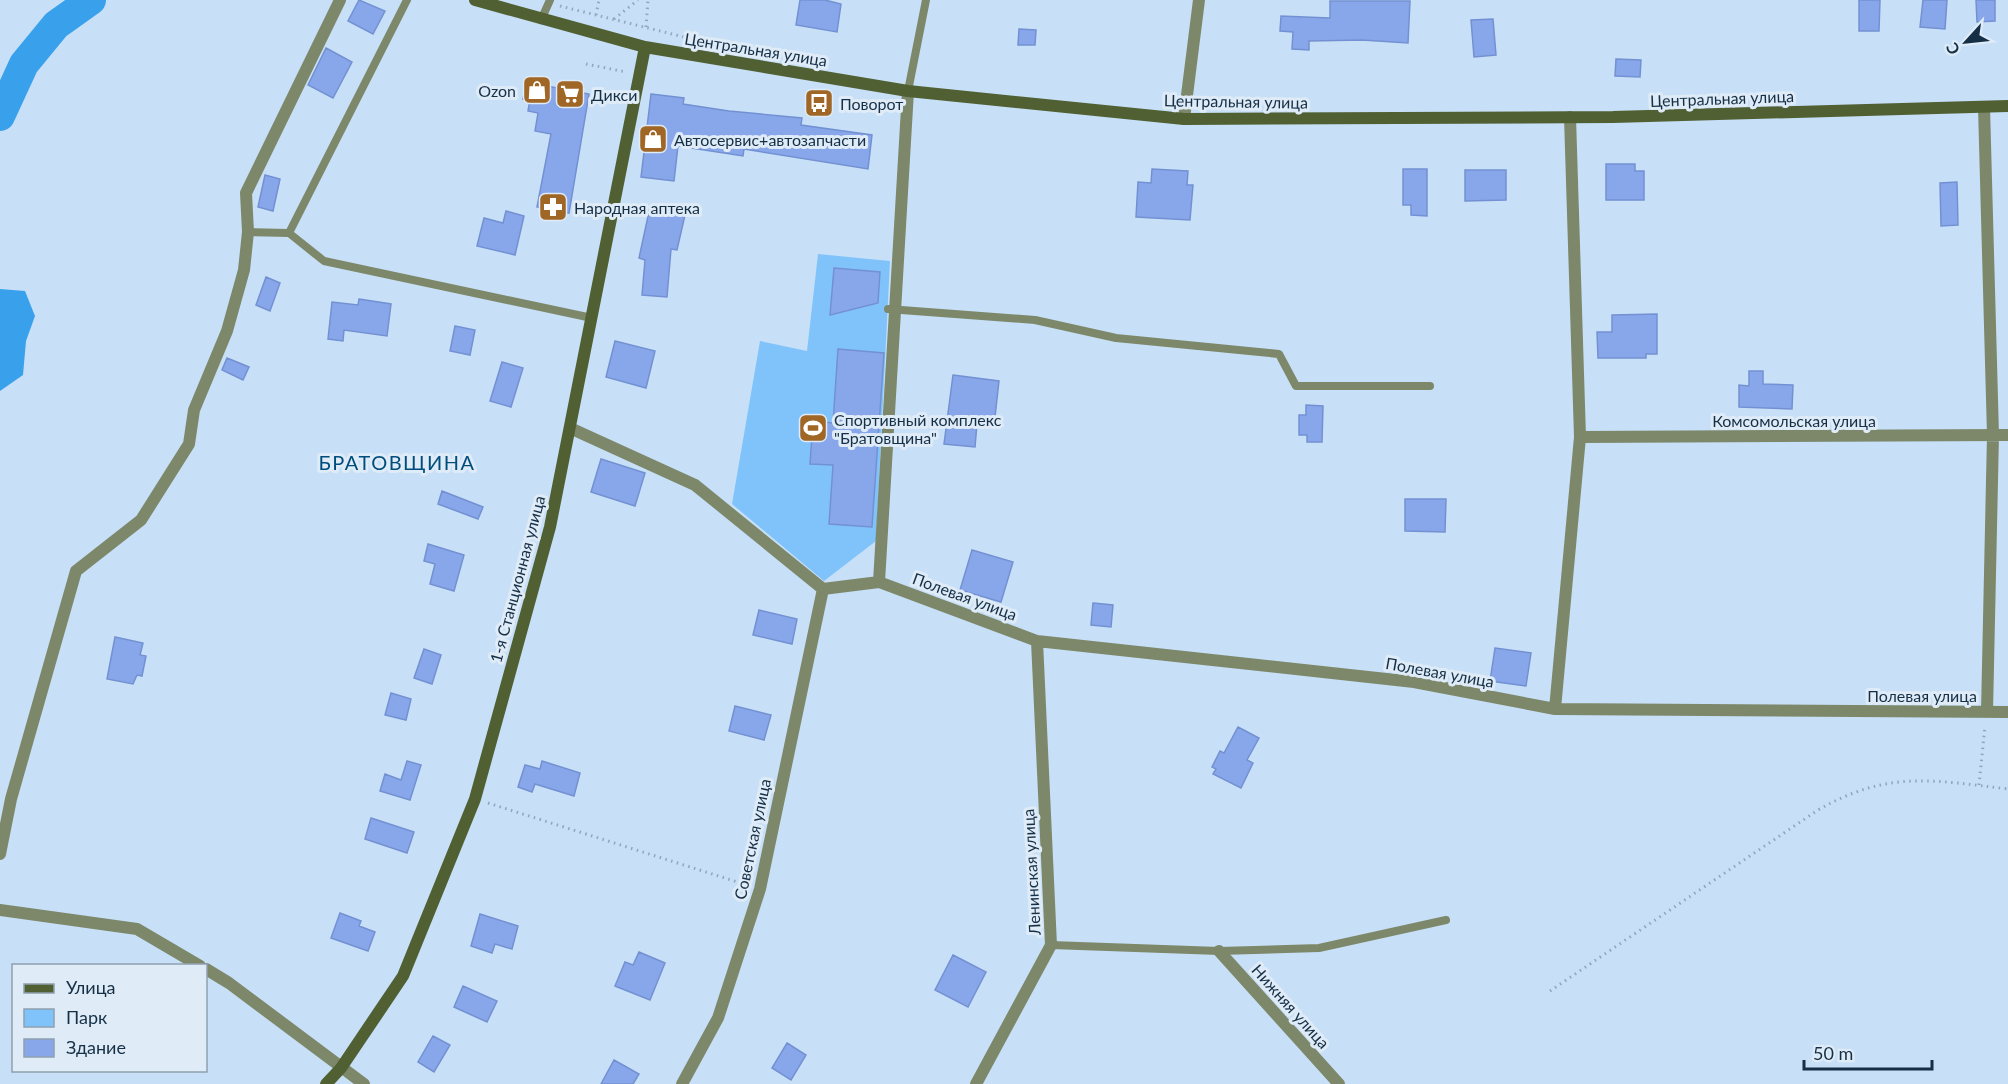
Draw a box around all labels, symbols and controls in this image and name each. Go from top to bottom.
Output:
north arrow [1936,12,1996,72]
street label: Центральная улица [683,28,829,70]
text: С [1941,40,1963,58]
shop icon: Ozon [521,74,553,106]
supermarket icon: Дикси [554,78,586,110]
place label: Ozon [478,81,516,100]
place label: Дикси [591,85,637,104]
street label: Центральная улица [1650,86,1794,110]
bus stop icon: Поворот [803,87,835,119]
street label: Центральная улица [1164,90,1308,112]
place label: Поворот [840,94,903,113]
shop icon: Автосервис+автозапчасти [637,123,669,155]
place label: Автосервис+автозапчасти [674,130,866,149]
pharmacy icon: Народная аптека [537,191,569,223]
place label: Народная аптека [574,198,700,217]
place label: Спортивный комплекс "Братовщина" [834,410,1002,447]
street label: Комсомольская улица [1712,411,1876,430]
sports icon: Спортивный комплекс "Братовщина" [797,412,829,444]
district label: БРАТОВЩИНА [318,450,476,474]
street label: 1-я Станционная улица [486,493,548,665]
street label: Полевая улица [910,568,1020,624]
street label: Полевая улица [1384,653,1496,691]
street label: Полевая улица [1867,686,1977,705]
street label: Советская улица [730,777,774,901]
street label: Ленинская улица [1018,808,1044,937]
street label: Нижняя улица [1248,960,1334,1052]
legend [12,964,207,1072]
text: Улица [66,976,116,998]
text: Парк [66,1006,108,1028]
scale bar [1804,1033,1932,1071]
text: Здание [66,1036,126,1058]
text: 50 m [1813,1042,1853,1064]

